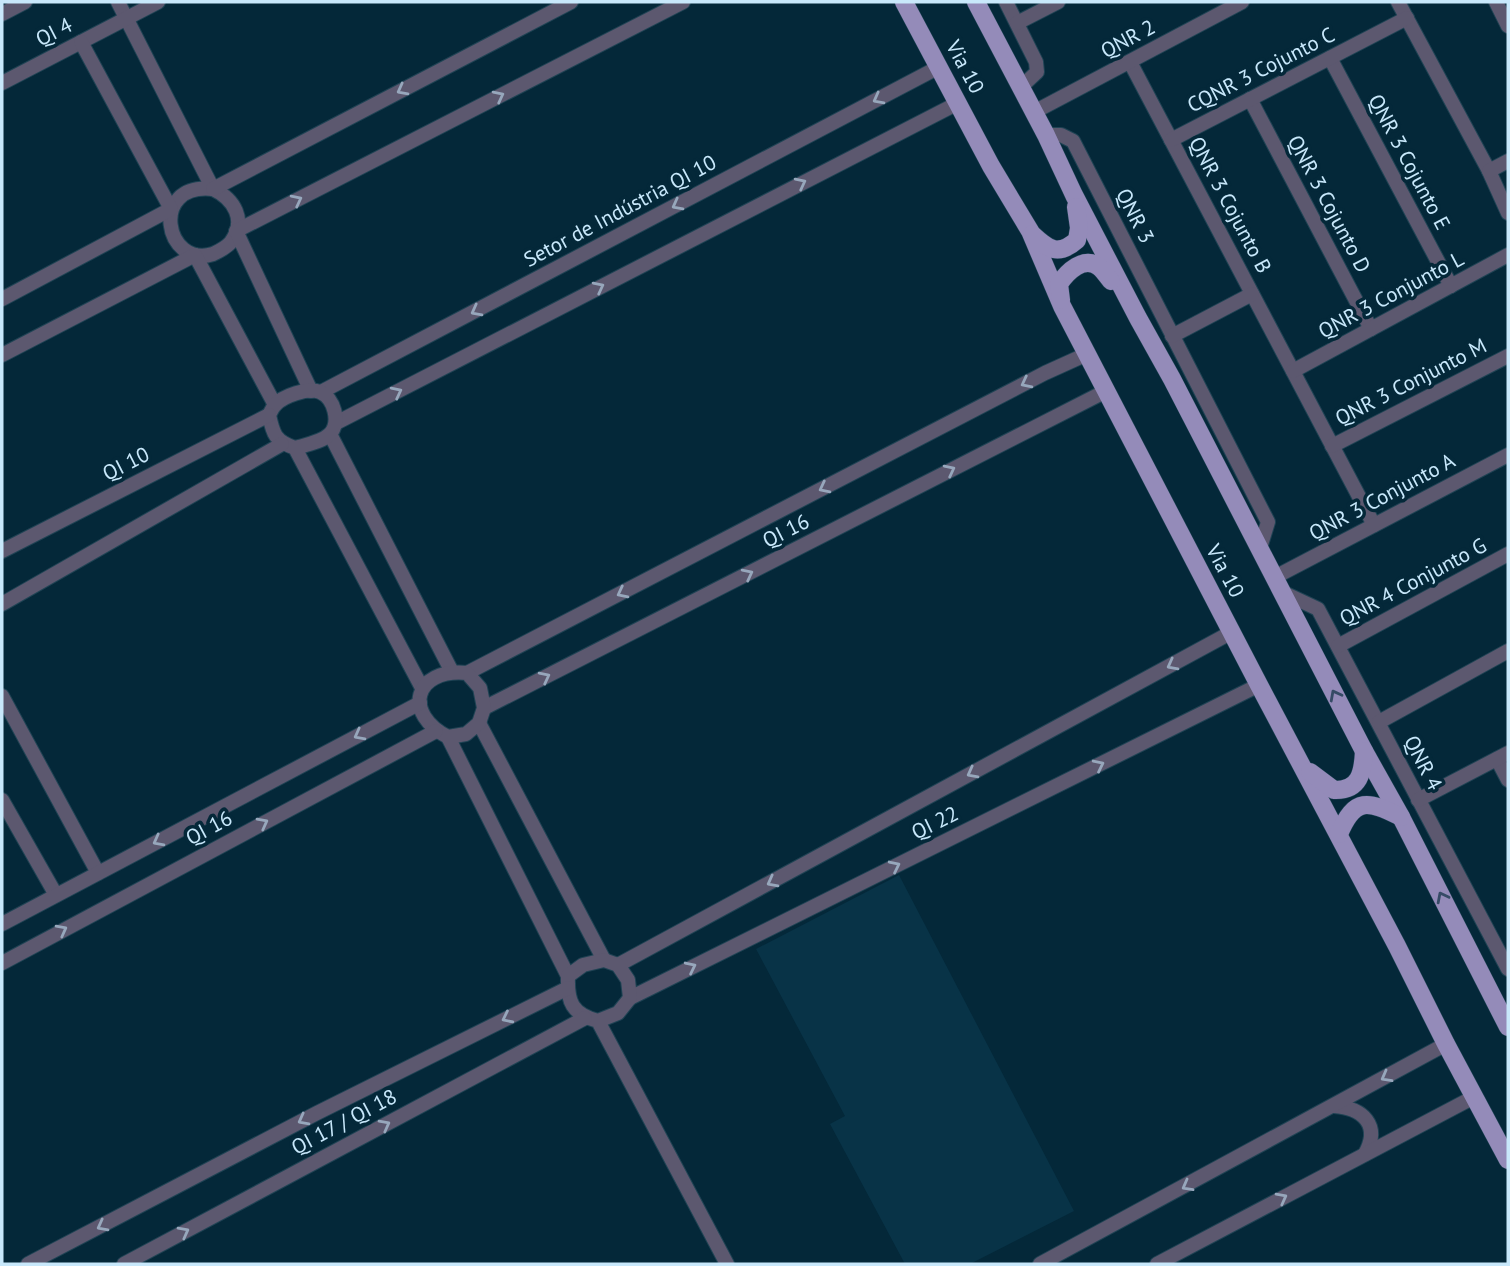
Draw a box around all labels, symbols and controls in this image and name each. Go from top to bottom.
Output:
street label: QI 4 [31,11,77,52]
street label: QNR 2 [1096,13,1160,64]
street label: CQNR 3 Cojunto C [1183,21,1339,118]
street label: Via 10 [940,35,991,98]
one-way arrow [397,82,409,95]
street label: QNR 3 Cojunto E [1362,89,1456,234]
one-way arrow [873,90,886,104]
one-way arrow [492,91,504,104]
street label: QNR 3 Cojunto D [1282,130,1377,277]
street label: QNR 3 Cojunto B [1183,132,1278,278]
street label: Setor de Indústria QI 10 [519,148,721,273]
one-way arrow [794,178,806,192]
street label: QNR 3 [1110,184,1161,248]
one-way arrow [290,195,302,208]
one-way arrow [672,196,684,210]
street label: QNR 3 Conjunto L [1313,245,1468,344]
one-way arrow [592,282,604,296]
one-way arrow [471,302,483,316]
street label: QNR 3 Conjunto M [1330,332,1491,431]
one-way arrow [1020,375,1033,389]
one-way arrow [390,386,402,400]
street label: QI 10 [98,440,154,487]
street label: QNR 3 Conjunto A [1304,446,1460,546]
one-way arrow [943,465,955,479]
one-way arrow [819,480,831,493]
street label: QI 16 [758,507,814,554]
street label: QNR 4 Conjunto G [1335,531,1491,632]
street label: Via 10 [1200,539,1251,602]
one-way arrow [740,568,753,582]
one-way arrow [617,585,629,598]
one-way arrow [1167,657,1179,670]
one-way arrow [538,672,550,685]
one-way arrow [1330,690,1344,703]
one-way arrow [354,727,366,740]
street label: QNR 4 [1398,731,1449,795]
one-way arrow [1092,759,1104,773]
one-way arrow [967,765,979,778]
street label: QI 22 [907,800,963,845]
street label: QI 16 [181,804,237,851]
one-way arrow [255,818,268,832]
one-way arrow [153,833,165,847]
one-way arrow [888,860,900,874]
one-way arrow [767,873,779,887]
one-way arrow [1436,892,1450,904]
one-way arrow [55,925,67,939]
one-way arrow [684,962,696,976]
one-way arrow [502,1010,514,1024]
one-way arrow [1381,1069,1394,1082]
street label: QI 17 / QI 18 [286,1083,401,1161]
one-way arrow [298,1112,310,1125]
one-way arrow [378,1119,390,1133]
one-way arrow [1181,1178,1194,1191]
one-way arrow [1275,1193,1287,1206]
one-way arrow [96,1217,109,1231]
one-way arrow [177,1227,190,1240]

